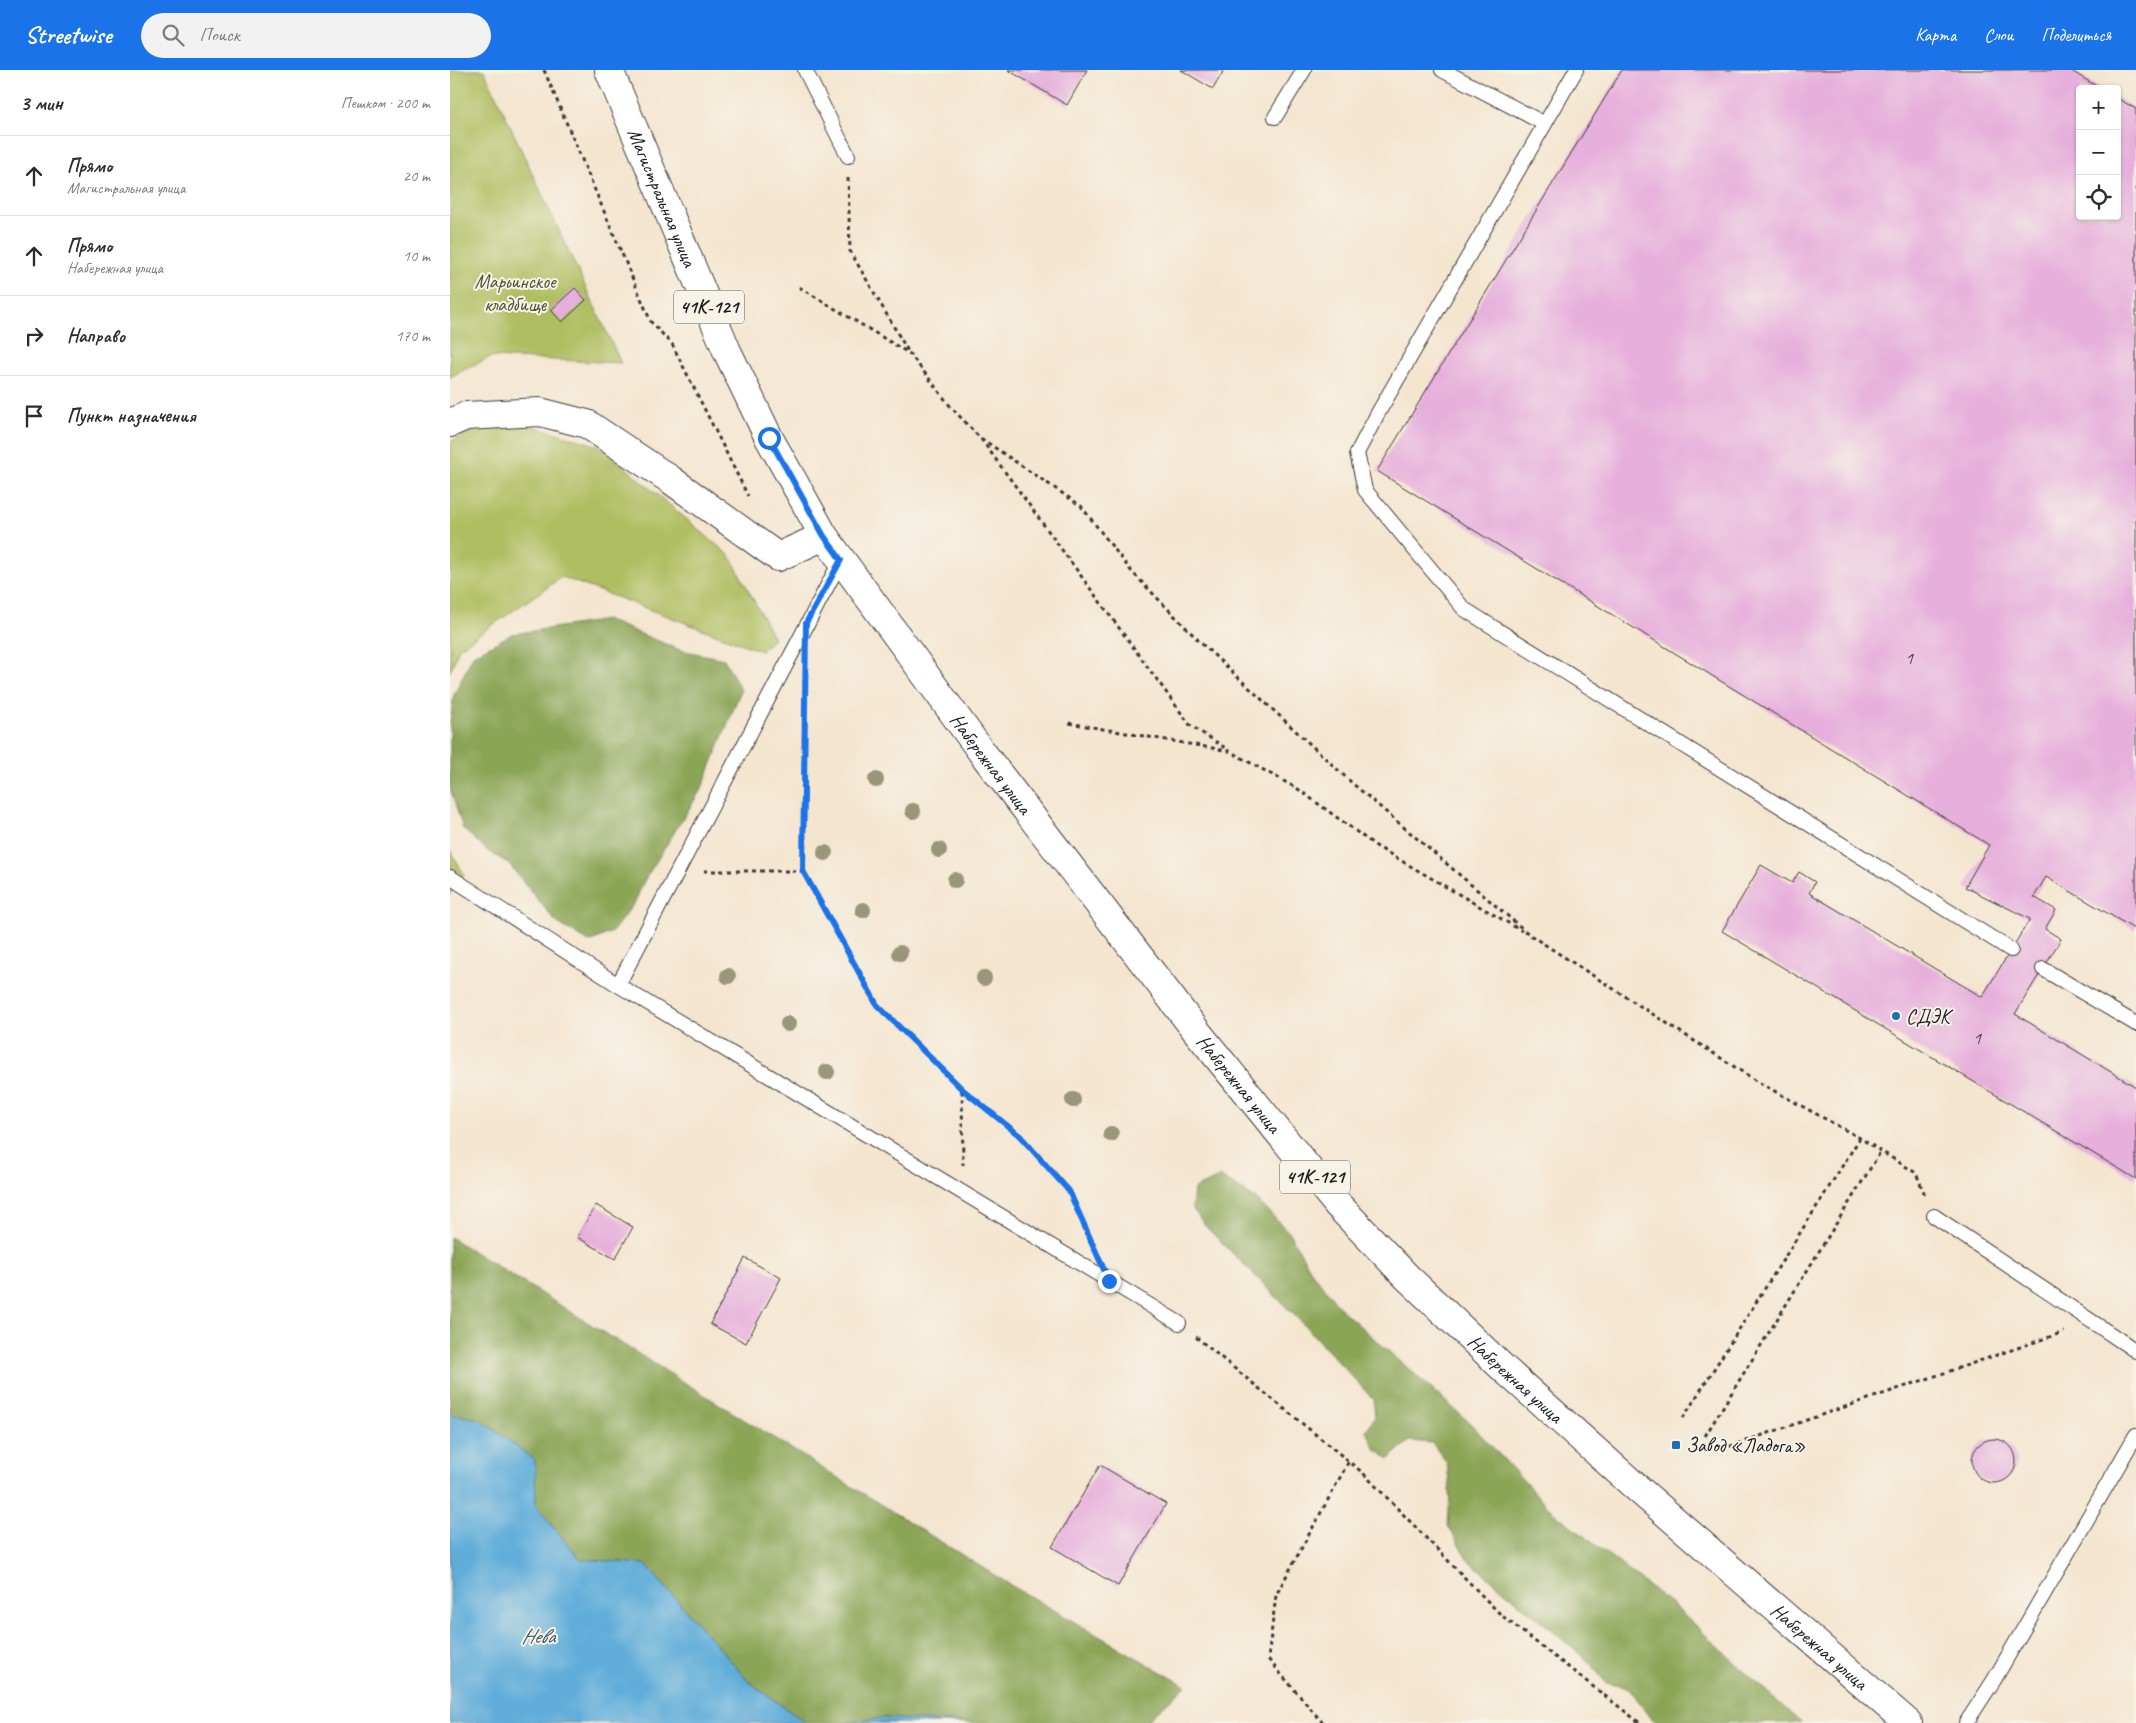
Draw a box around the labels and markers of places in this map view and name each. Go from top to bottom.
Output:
place label: СДЭК [1906,1004,1954,1029]
marker: СДЭК [1890,1010,1902,1022]
place label: Завод «Ладога» [1686,1433,1806,1458]
marker: Завод «Ладога» [1670,1439,1682,1451]

